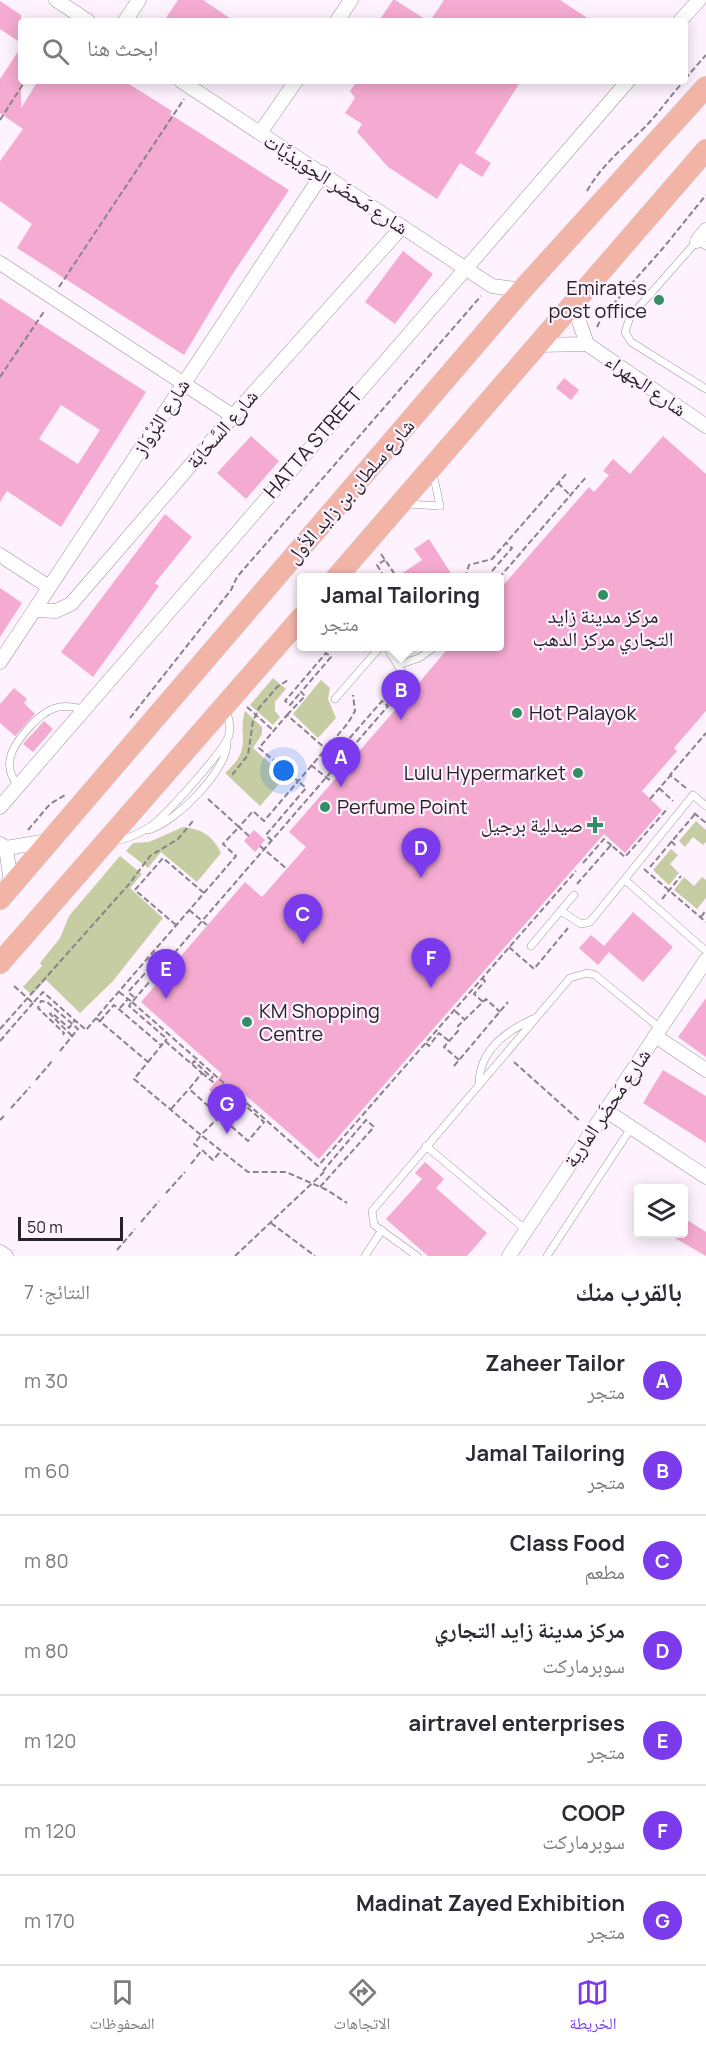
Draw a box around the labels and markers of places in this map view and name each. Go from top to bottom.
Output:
place label: Emirates post office [548,274,647,324]
marker: Emirates post office [652,293,666,307]
marker: مركز مدينة زايد التجاري مركز الدهب [596,588,610,602]
place label: مركز مدينة زايد التجاري مركز الدهب [532,602,674,655]
pin: B [382,670,420,720]
place label: Hot Palayok [529,699,637,726]
marker: Hot Palayok [510,706,524,720]
pin: A [322,738,360,787]
place label: Lulu Hypermarket [404,759,566,786]
marker: Lulu Hypermarket [571,766,585,780]
place label: Perfume Point [337,793,468,820]
marker: Perfume Point [318,800,332,814]
place label: صيدلية برجيل [481,811,583,838]
marker: صيدلية برجيل [588,818,602,832]
pin: D [402,828,440,878]
pin: C [284,894,322,944]
pin: F [412,938,450,988]
pin: E [146,950,186,999]
place label: KM Shopping Centre [259,997,380,1047]
marker: KM Shopping Centre [240,1015,254,1029]
pin: G [208,1084,246,1134]

